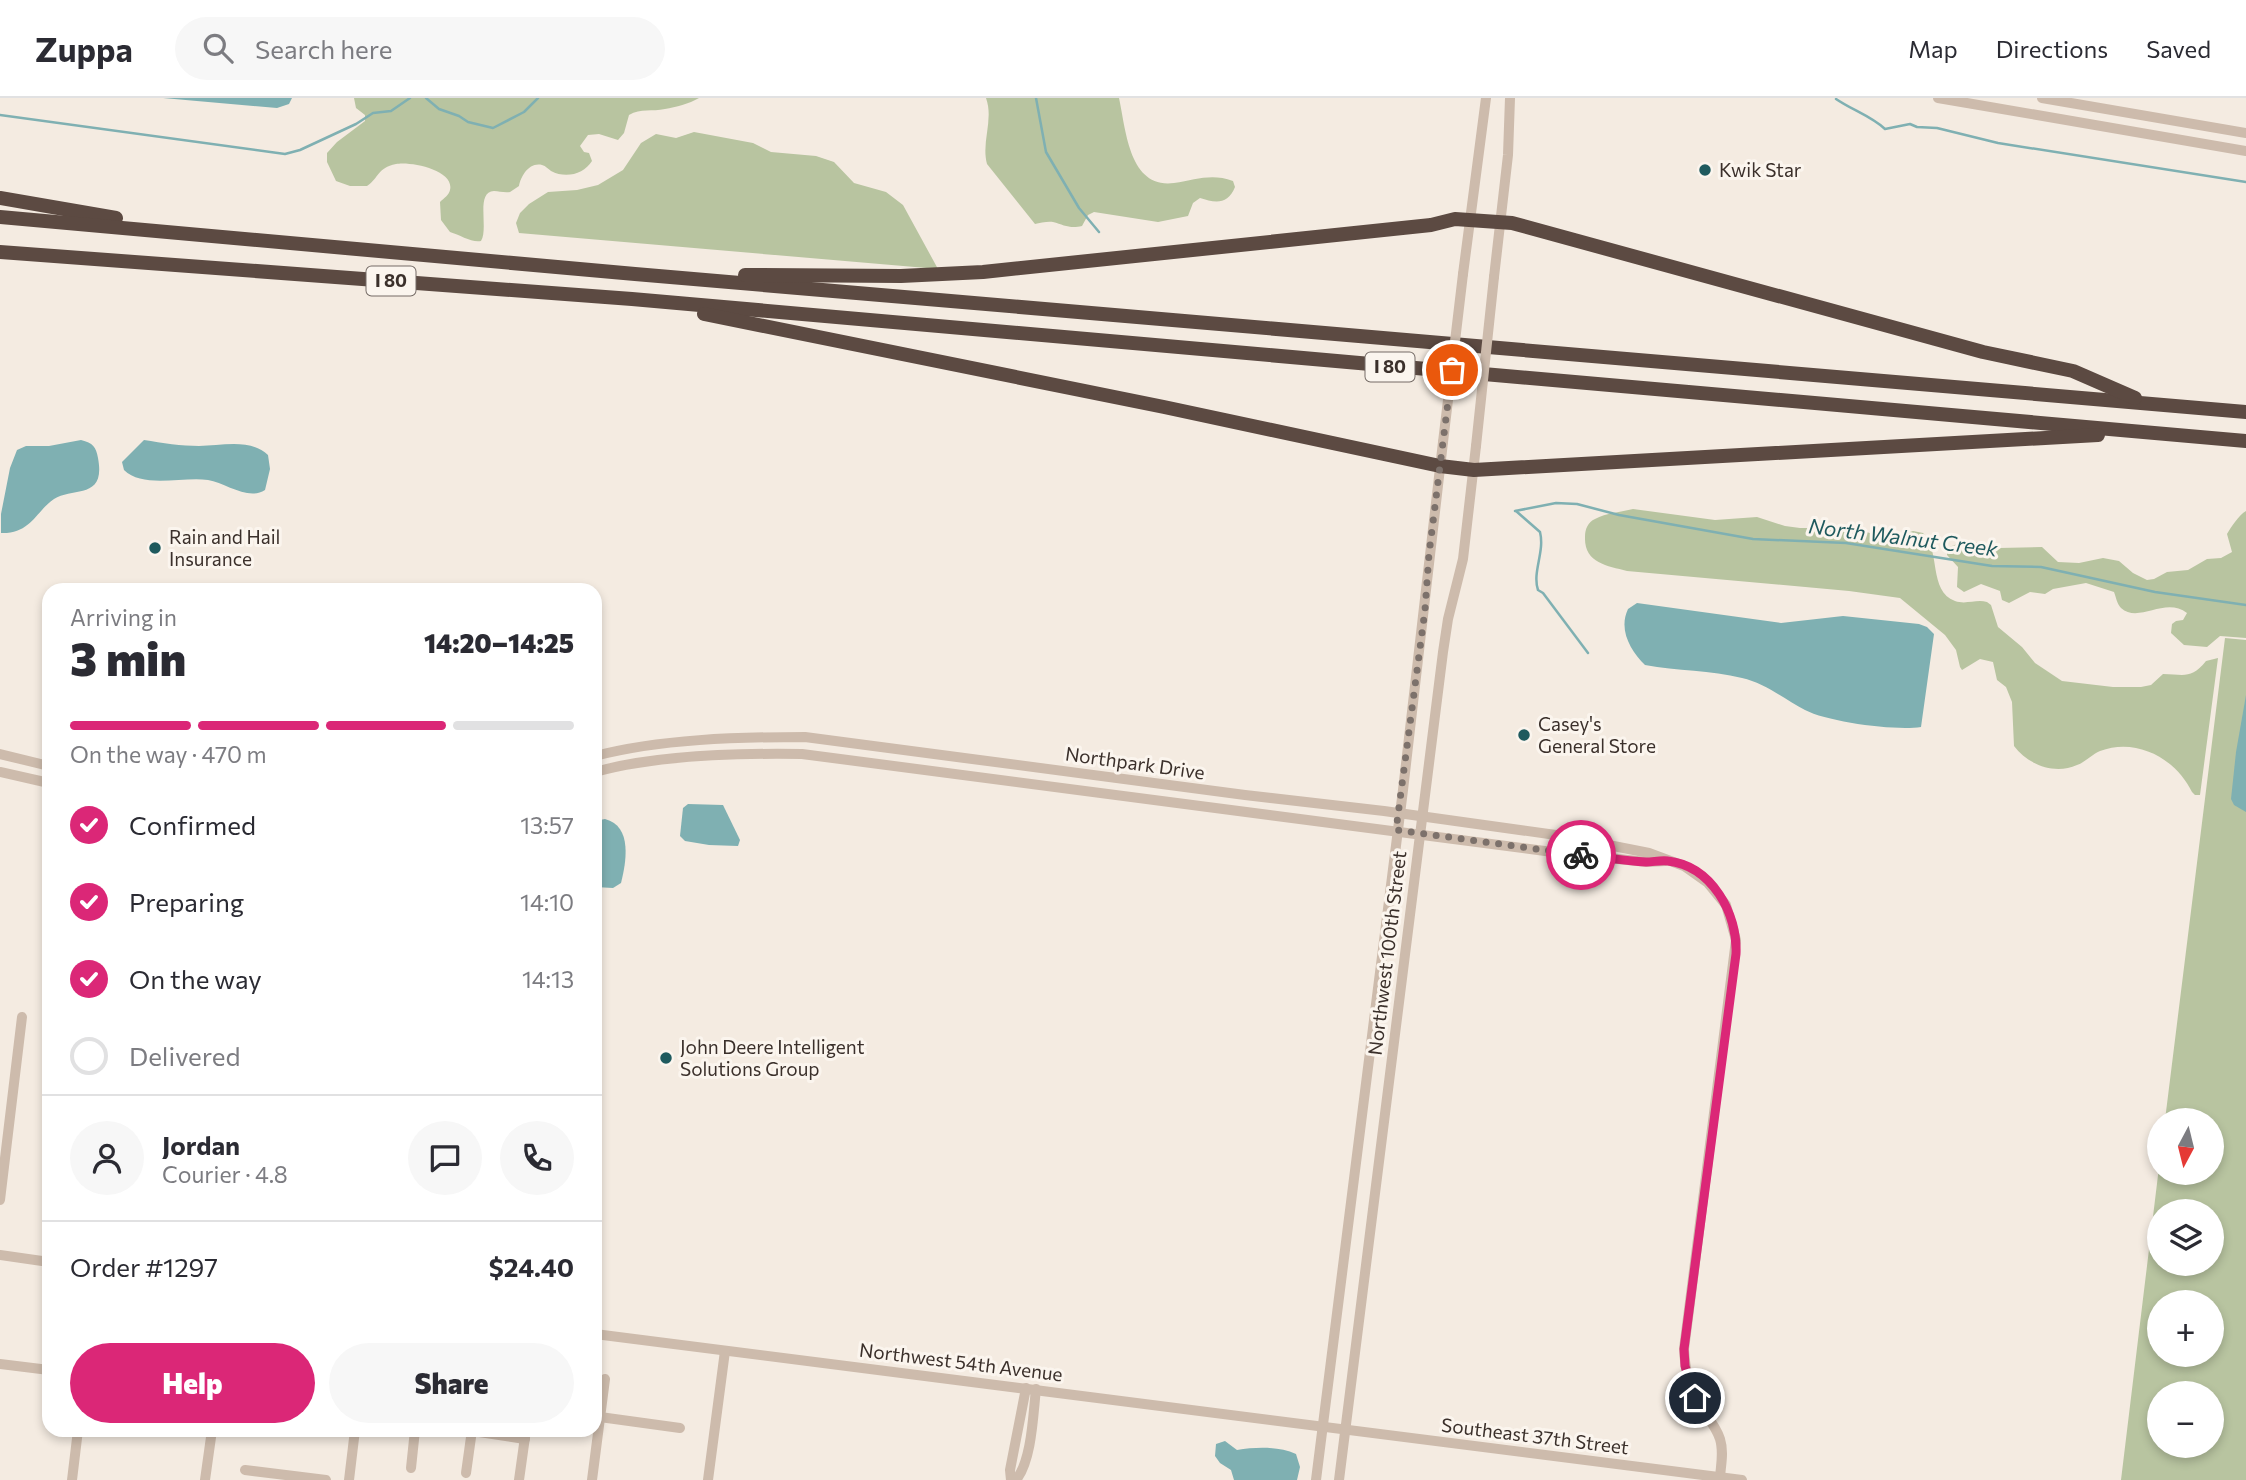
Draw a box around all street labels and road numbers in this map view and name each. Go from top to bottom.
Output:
road number: I 80 [366,266,416,296]
road number: I 80 [1366,353,1414,382]
street label: Northpark Drive [1064,741,1206,784]
street label: Northwest 100th Street [1363,849,1410,1056]
street label: Northwest 54th Avenue [858,1338,1064,1385]
street label: Southeast 37th Street [1440,1413,1630,1458]

